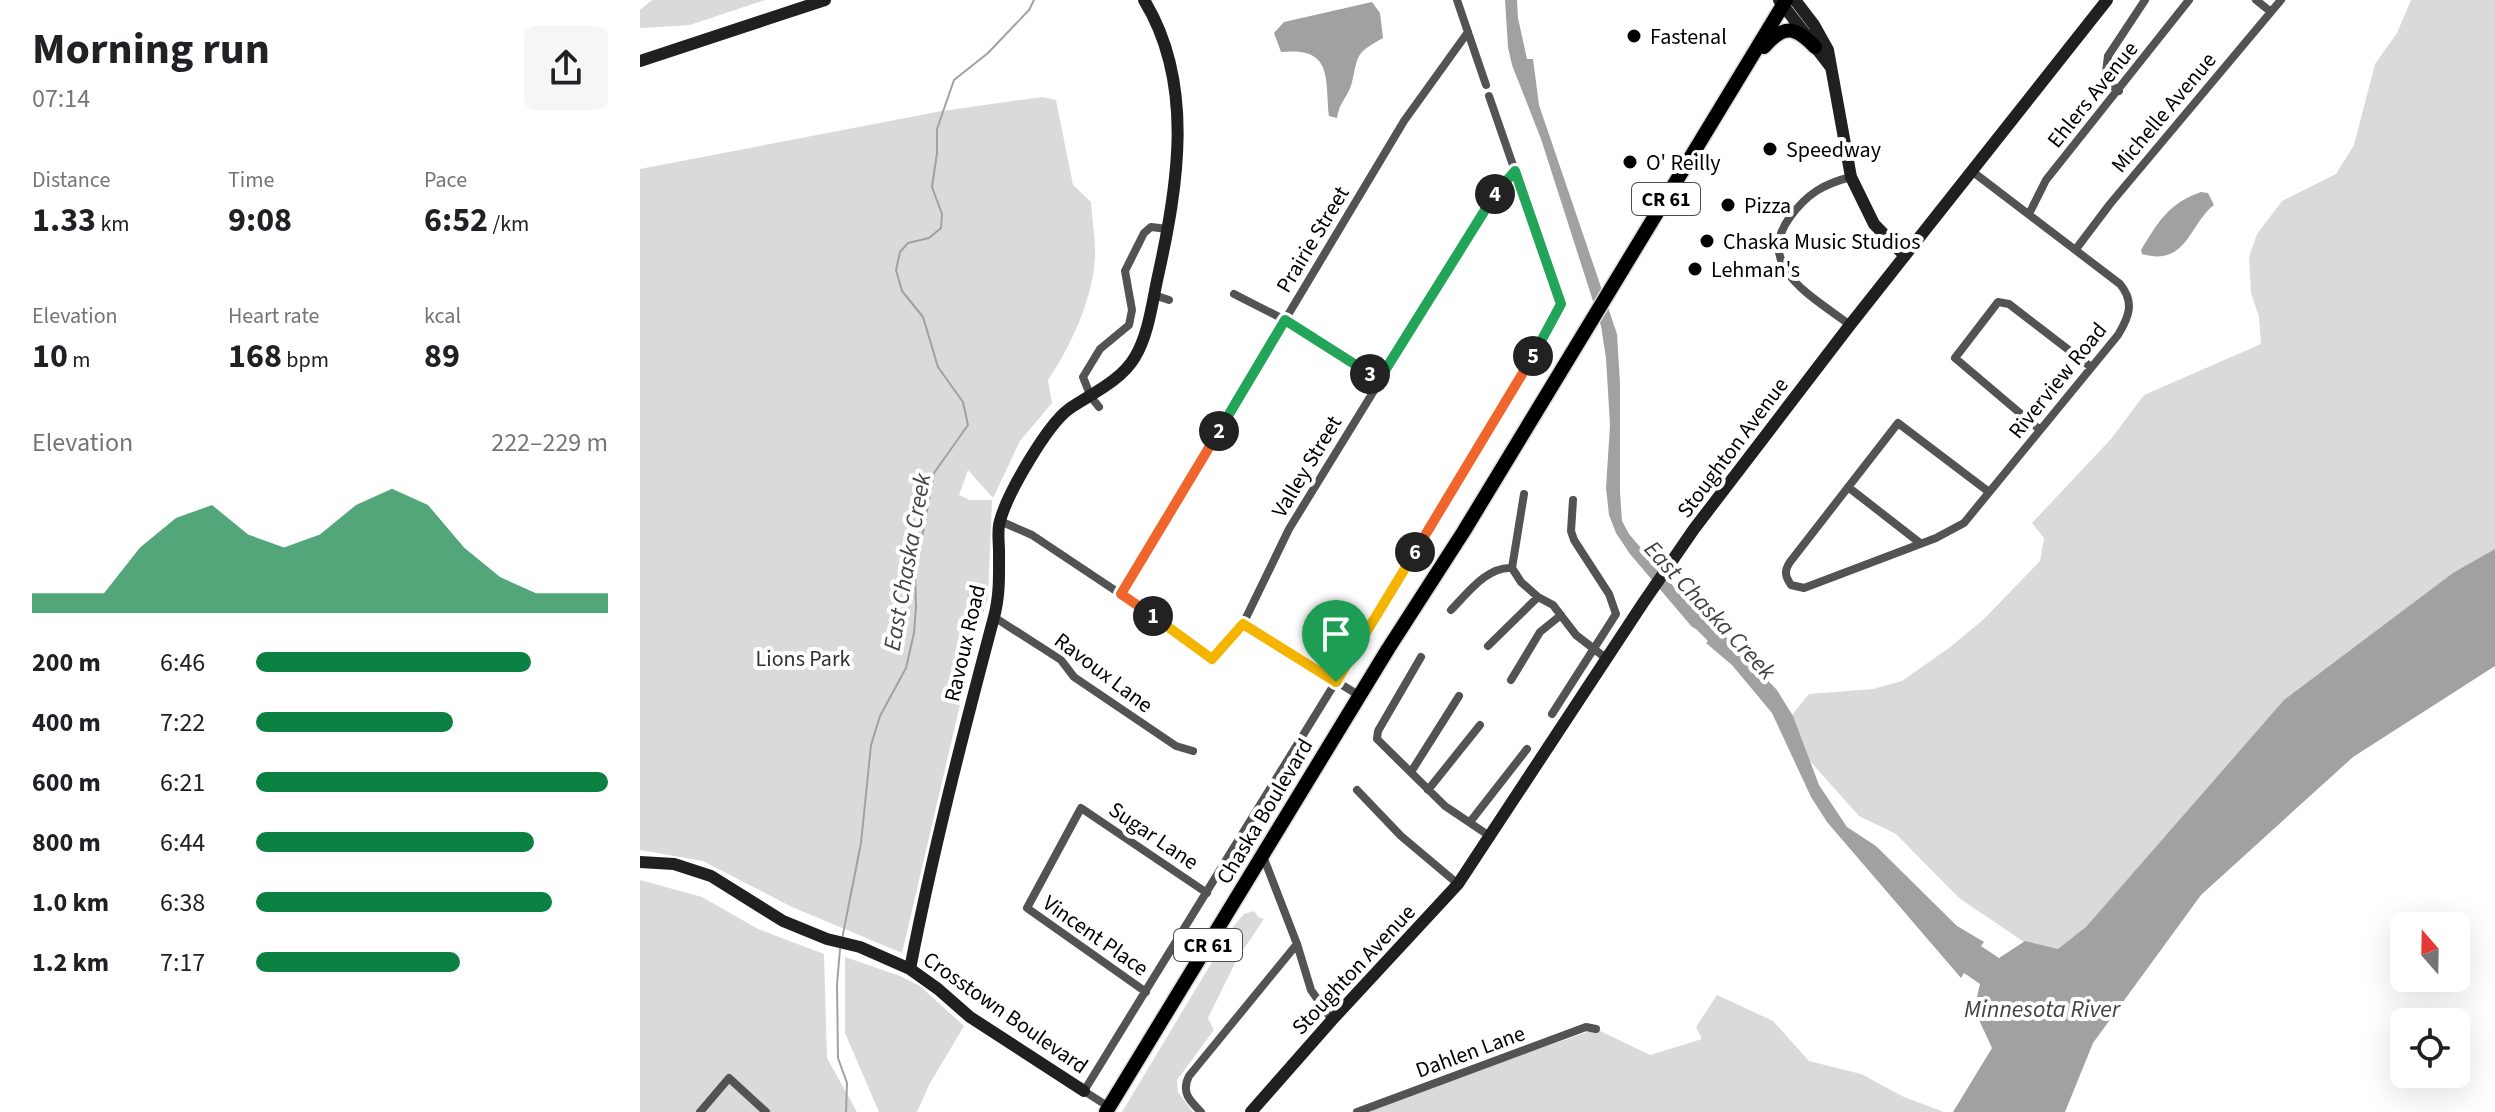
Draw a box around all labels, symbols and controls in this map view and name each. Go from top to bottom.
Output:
text: Morning run [32,18,270,81]
place label: Fastenal [1650,21,1727,53]
button: share [524,26,608,110]
marker: Fastenal [1625,27,1643,45]
street label: Ehlers Avenue [2040,34,2146,155]
street label: Michelle Avenue [2104,45,2224,180]
text: 07:14 [32,80,90,117]
place label: Speedway [1786,134,1882,166]
marker: Speedway [1761,140,1779,158]
place label: O' Reilly [1646,147,1721,179]
marker: O' Reilly [1621,153,1639,171]
text: Distance [32,164,110,196]
text: Time [228,164,274,196]
text: Pace [424,164,467,196]
pin: 4 [1475,174,1515,214]
text: 4 [1489,178,1501,210]
street label: Prairie Street [1268,180,1358,299]
road number: CR 61 [1632,183,1700,215]
place label: Pizza [1744,190,1791,222]
text: 1.33 [32,196,96,245]
text: 9:08 [228,196,292,245]
text: 6:52 [424,196,488,245]
marker: Pizza [1719,196,1737,214]
text: km [96,208,130,240]
text: /km [488,208,529,240]
place label: Chaska Music Studios [1723,226,1920,258]
marker: Chaska Music Studios [1698,232,1716,250]
place label: Lehman's [1711,254,1800,286]
marker: Lehman's [1686,260,1704,278]
text: Elevation [32,300,118,332]
text: Heart rate [228,300,319,332]
text: kcal [424,300,461,332]
street label: Riverview Road [2001,316,2115,446]
text: 10 [32,332,68,381]
text: 168 [228,332,282,381]
text: 89 [424,332,460,381]
pin: 5 [1513,336,1553,376]
text: 5 [1527,340,1539,372]
text: m [68,344,91,376]
text: bpm [282,344,329,376]
pin: 3 [1350,354,1390,394]
text: 3 [1364,358,1376,390]
street label: Stoughton Avenue [1669,371,1796,525]
street label: Valley Street [1264,409,1350,524]
pin: 2 [1199,411,1239,451]
text: 2 [1213,415,1225,447]
text: Elevation [32,424,133,461]
text: 222–229 m [491,424,608,461]
water label: East Chaska Creek [875,470,940,654]
pin: 6 [1395,532,1435,572]
water label: East Chaska Creek [1636,533,1784,688]
text: 6 [1409,536,1421,568]
street label: Ravoux Road [936,582,994,705]
pin: 1 [1133,596,1173,636]
text: 1 [1147,600,1159,632]
pin [1302,600,1370,682]
icon: arrive [1314,612,1358,656]
street label: Ravoux Lane [1047,625,1160,721]
park label: Lions Park [756,643,851,675]
text: 200 m [32,644,101,681]
text: 6:46 [160,644,205,681]
text: 400 m [32,704,101,741]
text: 7:22 [160,704,205,741]
street label: Chaska Boulevard [1209,733,1321,890]
text: 600 m [32,764,101,801]
text: 6:21 [160,764,205,801]
street label: Sugar Lane [1102,794,1205,878]
text: 800 m [32,824,101,861]
text: 6:44 [160,824,205,861]
text: 1.0 km [32,884,109,921]
text: 6:38 [160,884,205,921]
street label: Vincent Place [1036,888,1155,984]
street label: Stoughton Avenue [1285,897,1423,1042]
north arrow [2390,912,2470,992]
map controls [2390,912,2470,1088]
road number: CR 61 [1174,929,1242,961]
text: 1.2 km [32,944,109,981]
text: 7:17 [160,944,205,981]
street label: Crosstown Boulevard [916,944,1095,1082]
water label: Minnesota River [1964,992,2122,1027]
button: locate [2390,1008,2470,1088]
street label: Dahlen Lane [1411,1017,1530,1087]

